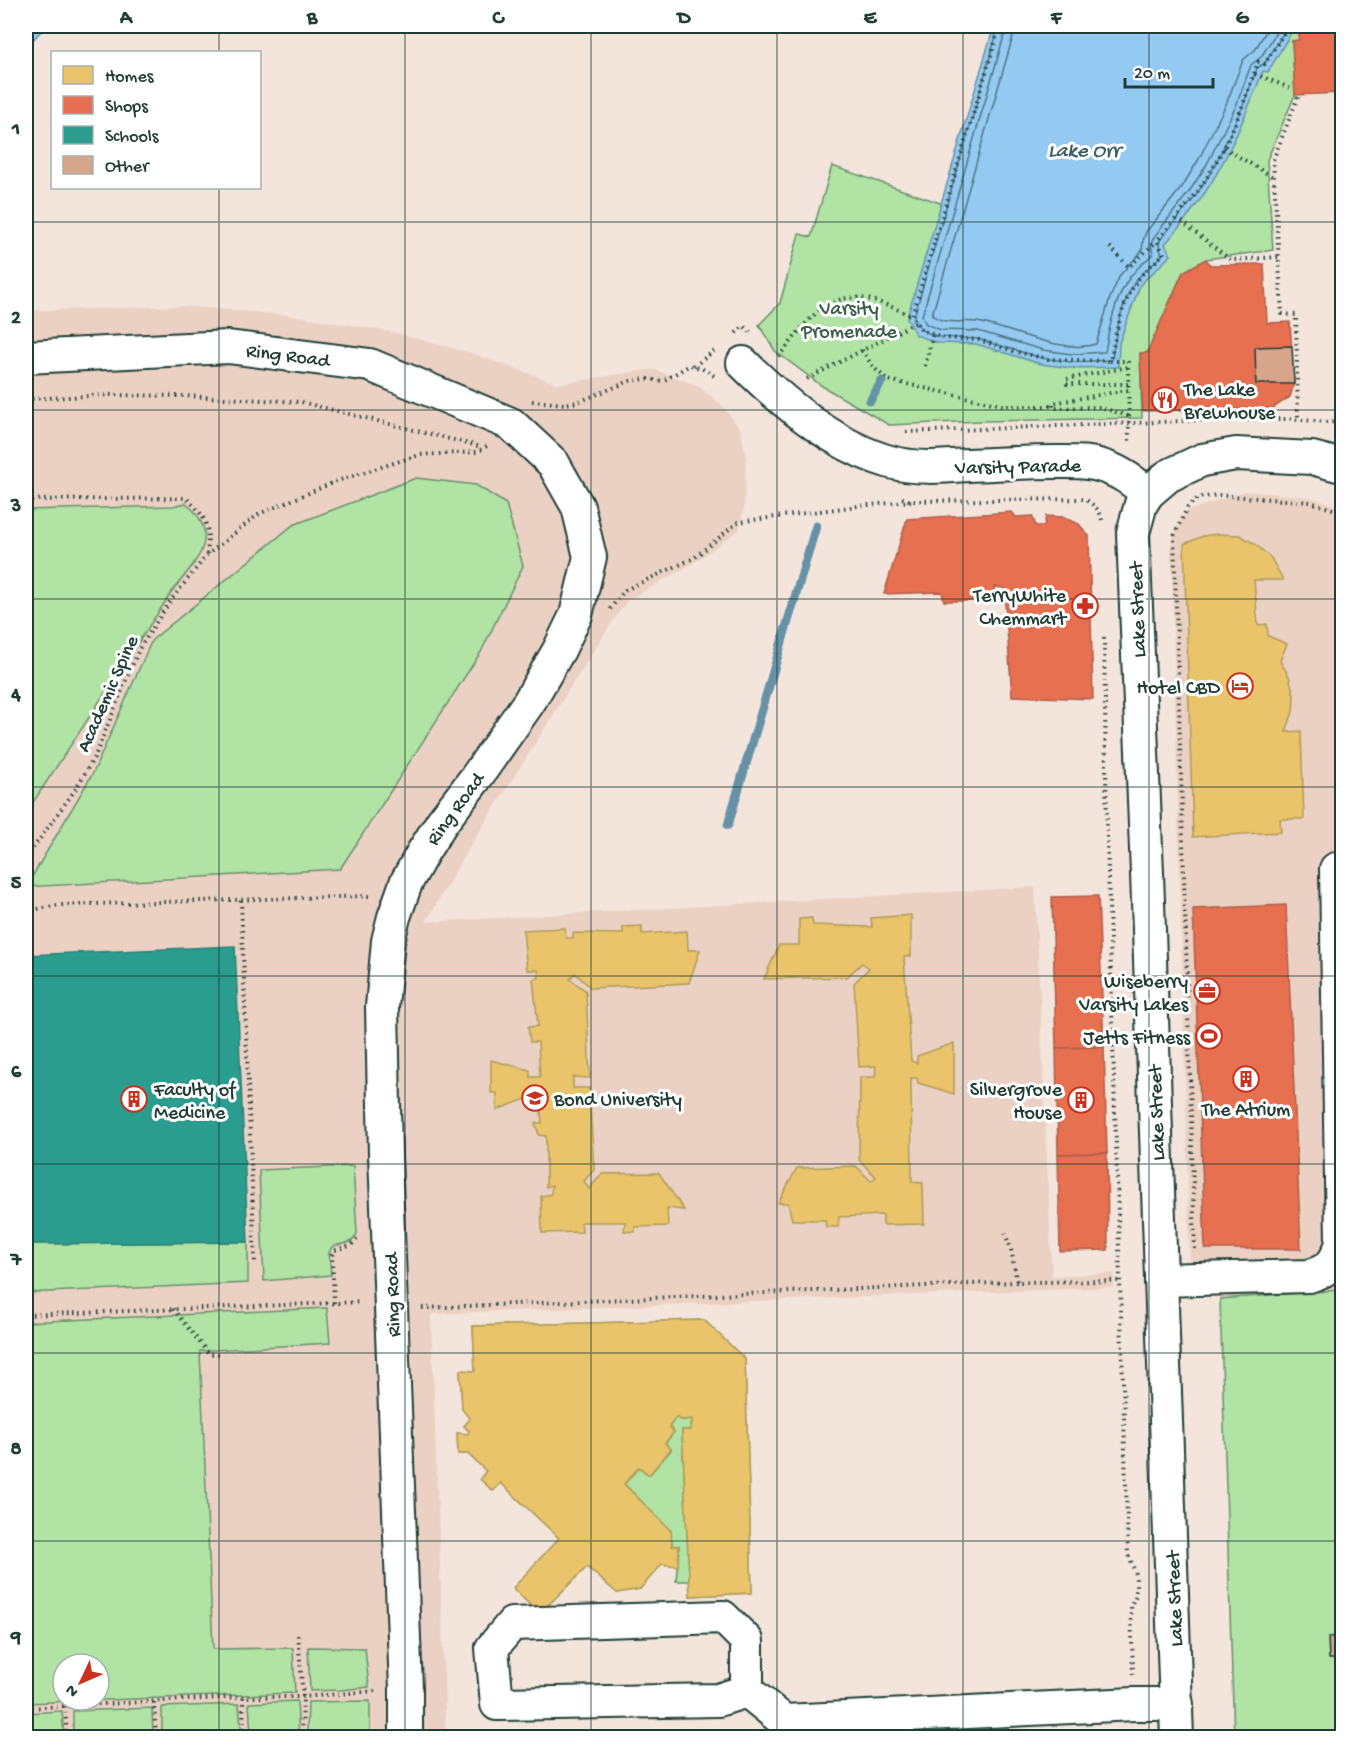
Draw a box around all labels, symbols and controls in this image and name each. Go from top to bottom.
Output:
text: A [119,8,134,31]
text: B [306,8,318,31]
text: C [492,8,506,31]
text: D [675,8,691,31]
text: E [864,8,878,31]
text: F [1050,8,1063,31]
text: G [1236,8,1250,31]
legend [51,51,261,189]
scale bar [1125,51,1214,89]
text: 20 m [1134,64,1170,85]
text: Homes [105,67,155,88]
text: Shops [105,97,149,118]
text: 1 [11,119,20,142]
text: Schools [105,127,160,148]
water label: Lake Orr [1048,140,1125,165]
text: Other [105,157,150,178]
park label: Varsity Promenade [800,299,898,345]
text: 2 [11,308,21,331]
street label: Ring Road [244,341,333,374]
place label: The Lake Brewhouse [1183,380,1276,426]
restaurant icon: The Lake Brewhouse [1150,385,1180,415]
street label: Varsity Parade [954,456,1082,481]
text: 3 [10,496,21,519]
street label: Lake Street [1126,560,1153,658]
place label: TerryWhite Chemmart [972,586,1068,632]
pharmacy icon: TerryWhite Chemmart [1070,591,1100,621]
street label: Academic Spine [73,632,145,756]
hotel icon: Hotel CBD [1225,671,1255,701]
place label: Hotel CBD [1136,678,1221,701]
text: 4 [10,685,21,708]
street label: Ring Road [423,767,492,851]
text: 5 [11,873,22,896]
place label: Wiseberry Varsity Lakes [1078,972,1189,1018]
office icon: Wiseberry Varsity Lakes [1192,976,1222,1006]
sports icon: Jetts Fitness [1194,1021,1224,1051]
place label: Jetts Fitness [1083,1028,1191,1051]
text: 6 [11,1062,22,1085]
street label: Lake Street [1145,1063,1172,1161]
building icon: The Atrium [1231,1064,1261,1094]
place label: Faculty of Medicine [153,1080,237,1126]
place label: Silvergrove House [970,1080,1063,1126]
school or university icon: Bond University [520,1083,550,1113]
building icon: Faculty of Medicine [119,1084,149,1114]
building icon: Silvergrove House [1066,1085,1096,1115]
place label: Bond University [553,1090,682,1113]
place label: The Atrium [1201,1100,1290,1123]
text: 7 [10,1250,23,1273]
street label: Ring Road [381,1250,407,1337]
text: 8 [11,1439,22,1462]
street label: Lake Street [1163,1549,1190,1647]
text: 9 [10,1628,21,1651]
north arrow [51,1652,111,1712]
text: N [62,1679,83,1700]

